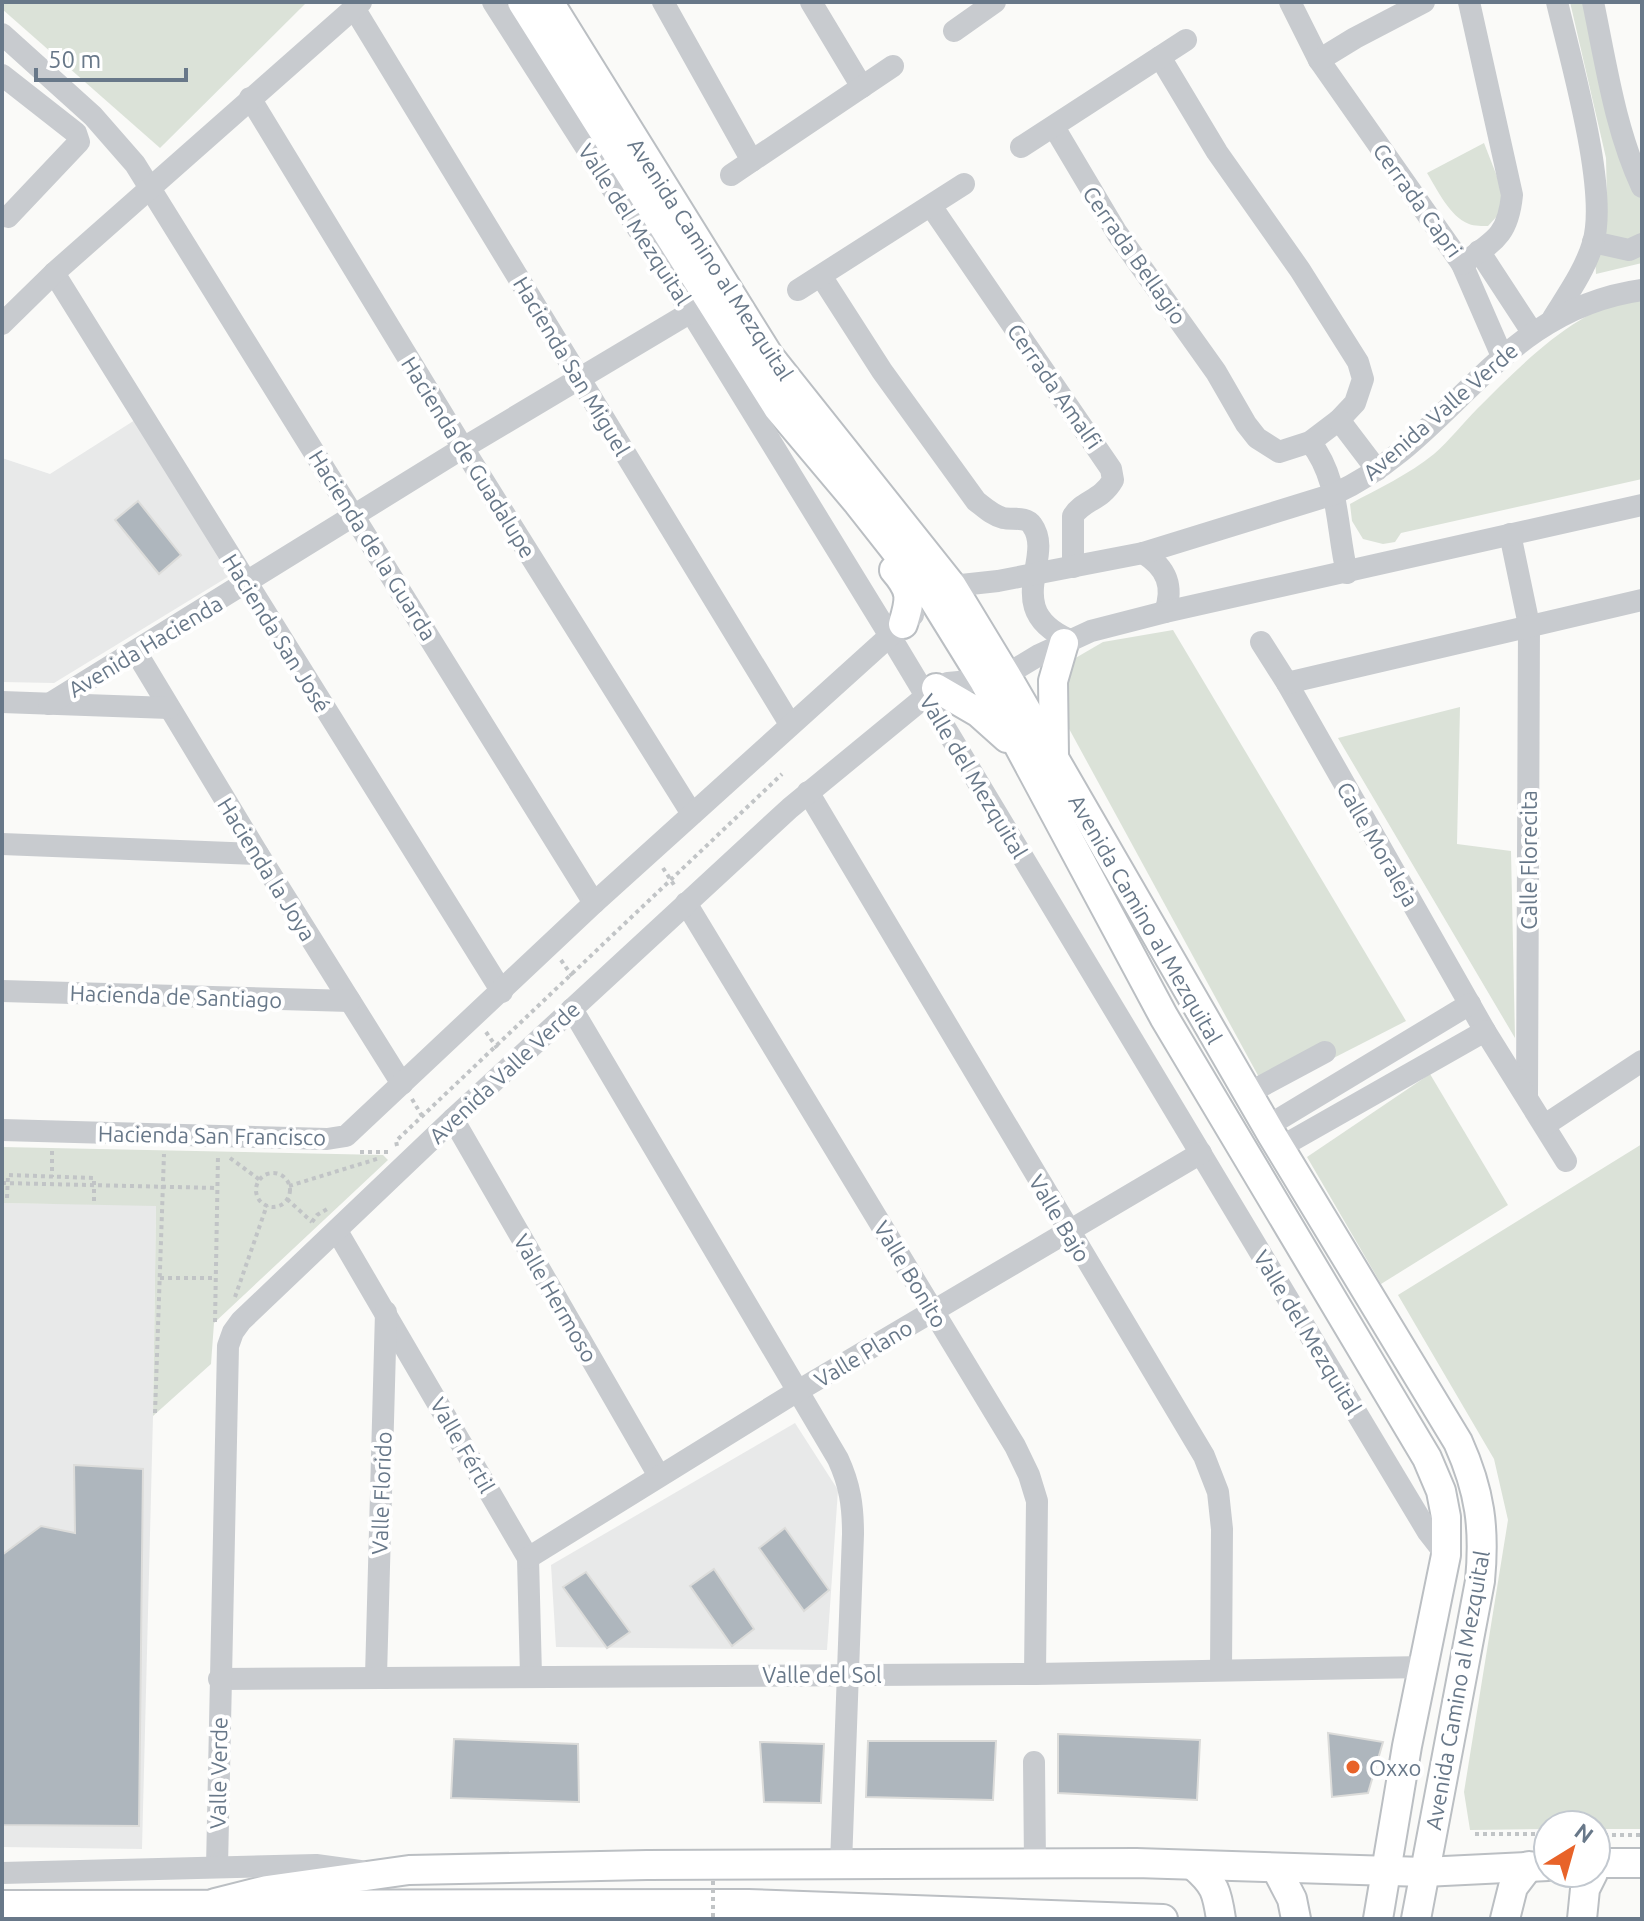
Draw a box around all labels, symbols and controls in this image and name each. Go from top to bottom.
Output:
scale bar [36,32,186,82]
text: 50 m [48,46,101,73]
street label: Avenida Camino al Mezquital [623,133,799,385]
street label: Cerrada Capri [1368,138,1468,262]
street label: Valle del Mezquital [574,139,697,309]
street label: Cerrada Bellagio [1078,181,1192,329]
street label: Hacienda San Miguel [509,272,635,460]
street label: Cerrada Amalfi [1003,319,1107,453]
street label: Avenida Valle Verde [1358,337,1522,485]
street label: Hacienda de Guadalupe [397,352,541,562]
street label: Hacienda de la Guarda [304,445,442,645]
street label: Hacienda San José [218,549,336,717]
street label: Avenida Hacienda [64,590,226,702]
street label: Valle del Mezquital [915,689,1033,863]
street label: Calle Moraleja [1332,777,1424,911]
street label: Avenida Camino al Mezquital [1064,790,1228,1048]
street label: Calle Florecita [1516,790,1541,930]
street label: Hacienda la Joya [213,793,321,945]
street label: Hacienda de Santiago [69,980,283,1012]
street label: Avenida Valle Verde [424,996,584,1148]
street label: Hacienda San Francisco [98,1121,326,1149]
street label: Valle Bajo [1024,1170,1096,1266]
street label: Valle Bonito [869,1216,953,1332]
street label: Valle Hermoso [509,1230,603,1366]
street label: Valle del Mezquital [1249,1245,1367,1419]
street label: Valle Plano [810,1314,916,1392]
street label: Valle Fértil [426,1393,500,1497]
street label: Valle Florido [366,1431,396,1555]
street label: Avenida Camino al Mezquital [1420,1548,1494,1832]
street label: Valle del Sol [762,1662,882,1687]
street label: Valle Verde [205,1717,231,1829]
place label: Oxxo [1369,1755,1421,1780]
marker: Oxxo [1344,1758,1362,1776]
north arrow [1532,1809,1612,1889]
text: N [1570,1818,1598,1848]

